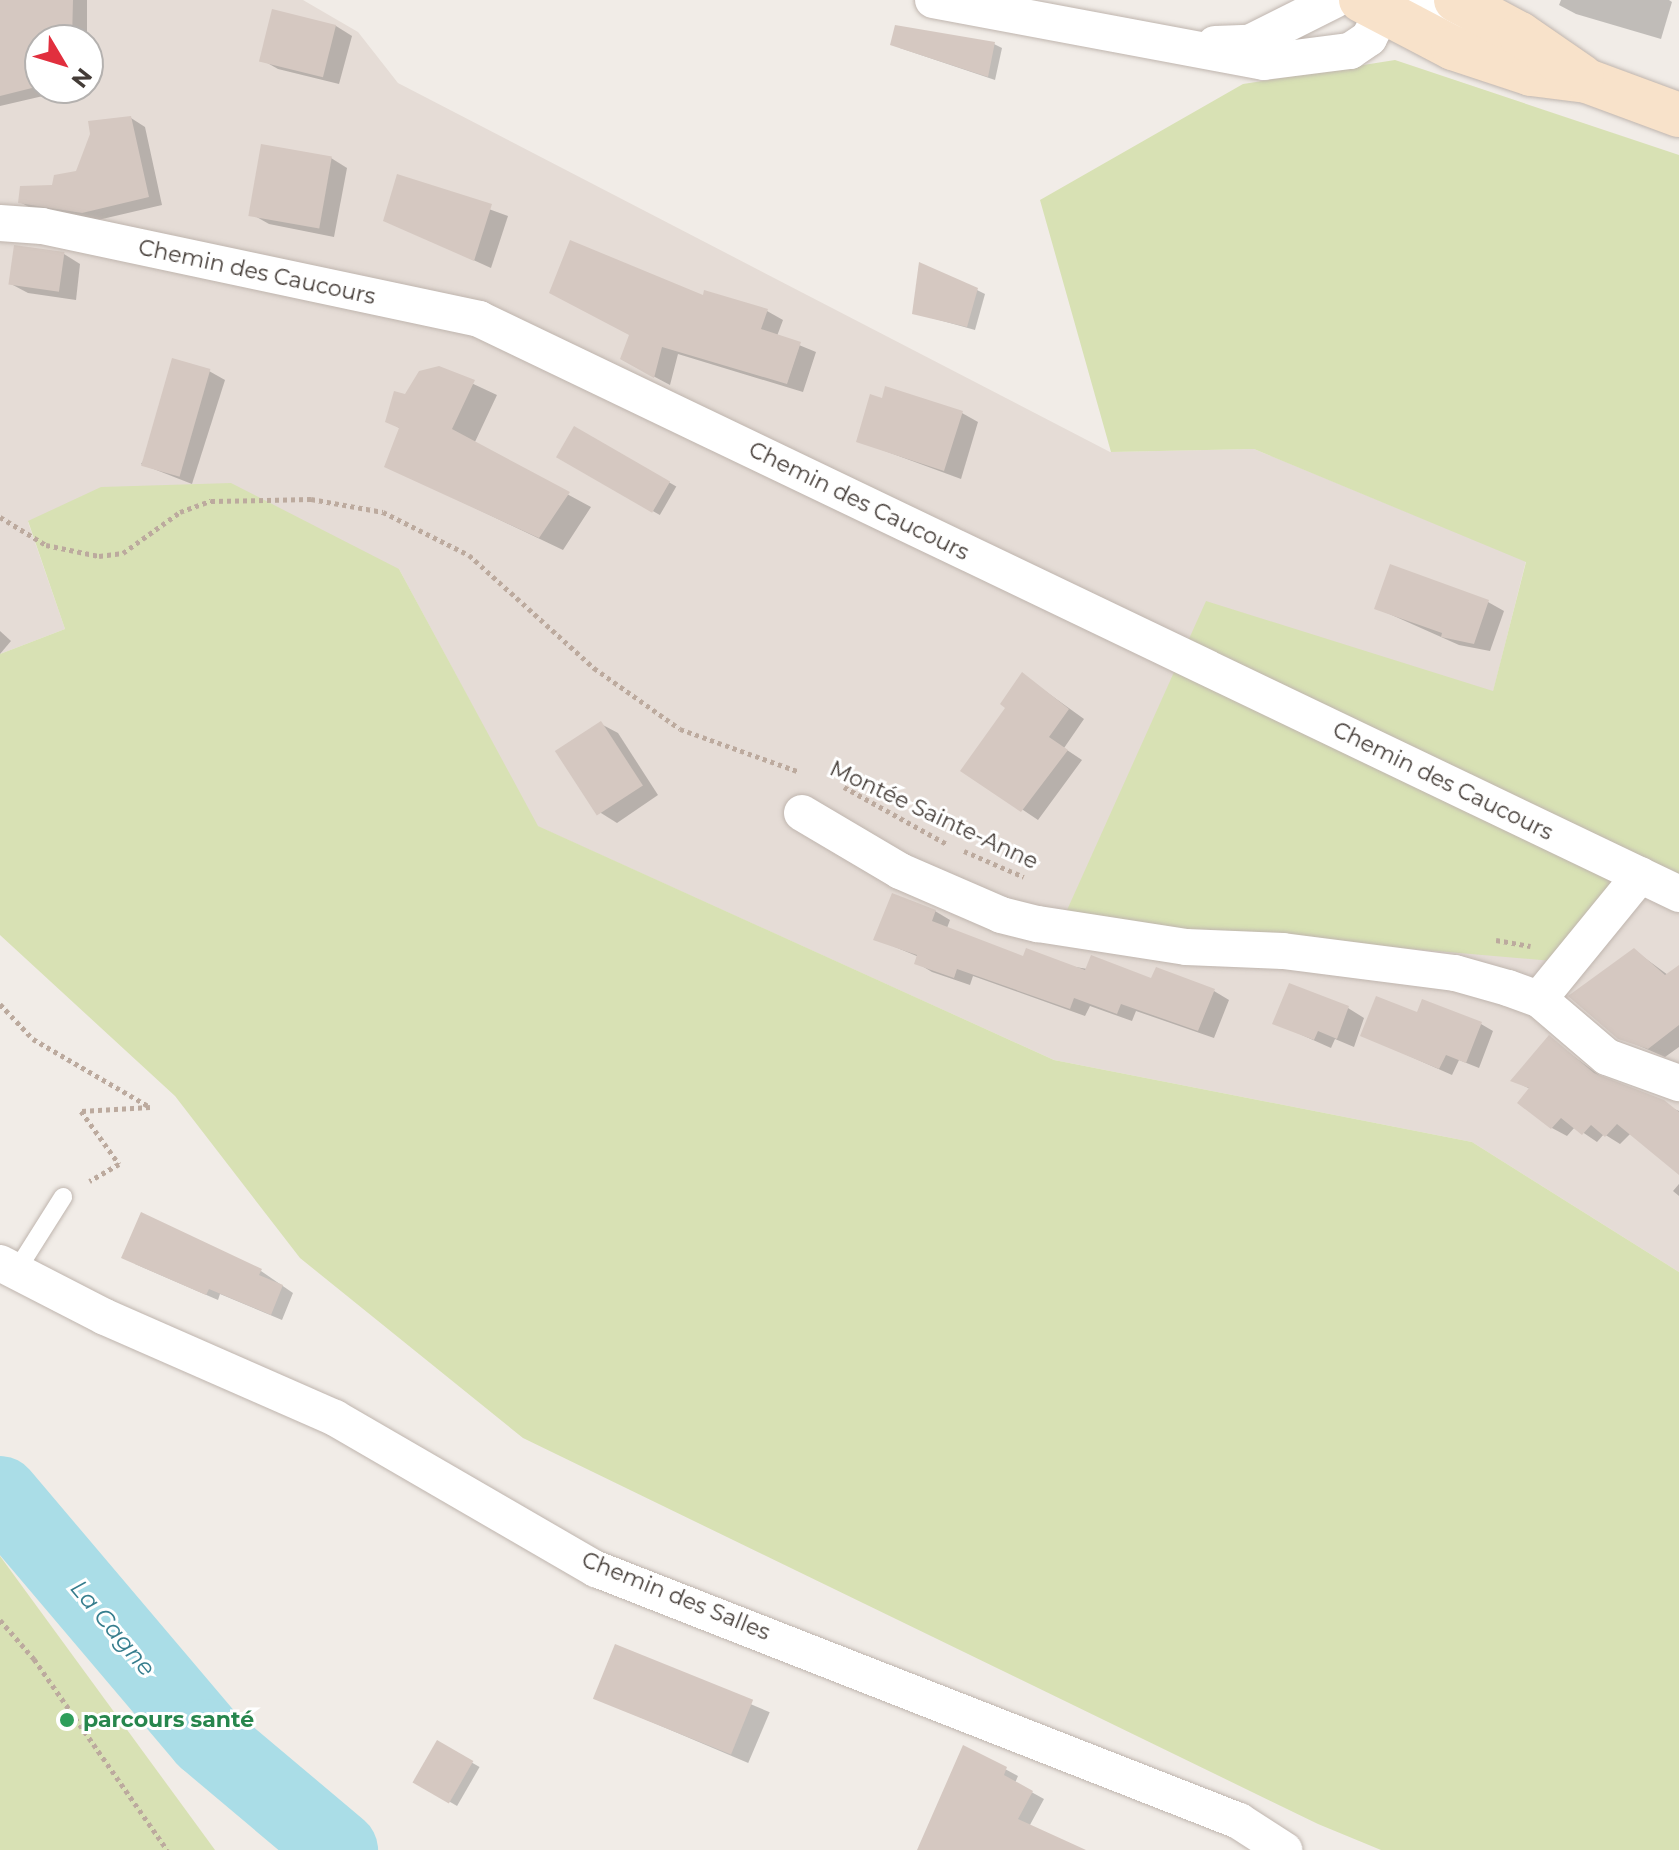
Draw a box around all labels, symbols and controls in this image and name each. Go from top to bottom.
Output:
north arrow [24,24,104,104]
text: N [66,63,98,93]
street label: Chemin des Caucours [136,234,378,310]
street label: Chemin des Caucours [745,436,973,566]
street label: Chemin des Caucours [1329,716,1557,846]
street label: Montée Sainte-Anne [826,755,1042,875]
street label: Chemin des Salles [578,1546,774,1646]
water label: La Cagne [64,1574,162,1682]
place label: parcours santé [83,1707,254,1733]
marker: parcours santé [58,1711,76,1729]

